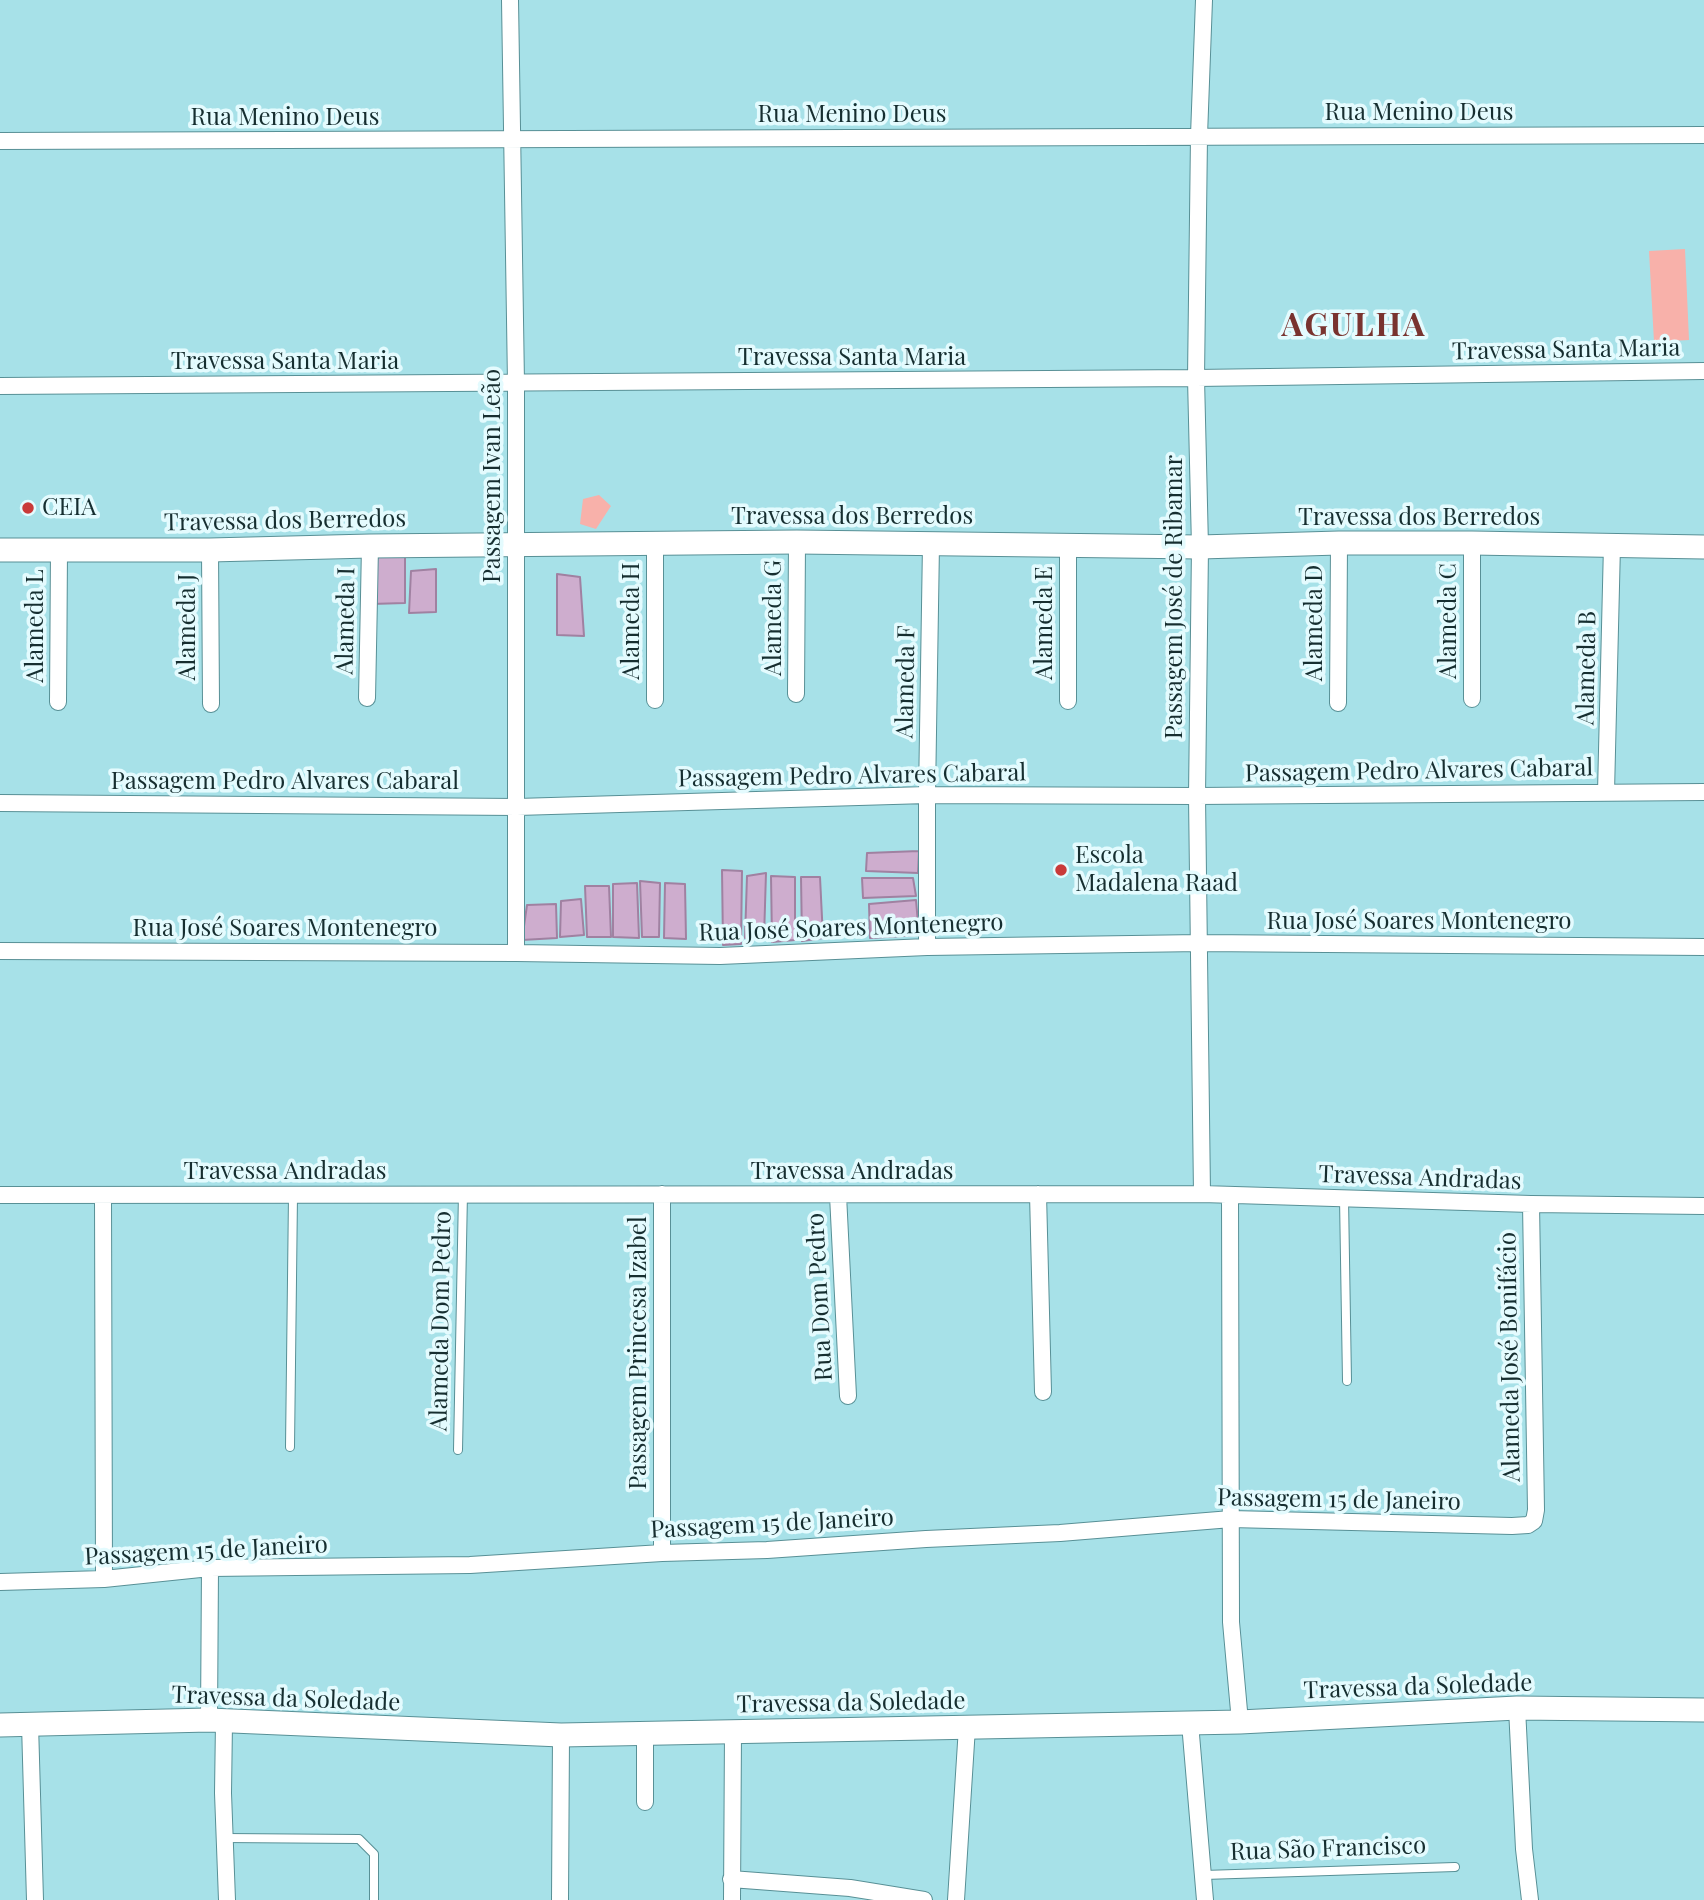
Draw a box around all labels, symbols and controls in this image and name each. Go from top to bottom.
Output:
street label: Rua Menino Deus [1324,99,1514,127]
street label: Rua Menino Deus [757,101,947,129]
street label: Rua Menino Deus [190,104,380,132]
district label: AGULHA [1282,307,1426,345]
street label: Travessa Santa Maria [1452,334,1680,366]
street label: Travessa Santa Maria [738,344,966,372]
street label: Travessa Santa Maria [171,348,399,376]
street label: Passagem Ivan Leão [479,369,507,583]
street label: Passagem José de Ribamar [1161,455,1189,739]
place label: CEIA [42,494,96,522]
marker: CEIA [20,500,36,516]
street label: Travessa dos Berredos [731,503,973,531]
street label: Travessa dos Berredos [164,504,406,538]
street label: Travessa dos Berredos [1298,504,1540,532]
street label: Alameda G [760,560,788,676]
street label: Alameda H [618,562,646,680]
street label: Alameda C [1435,563,1463,679]
street label: Alameda D [1301,565,1329,681]
street label: Alameda E [1031,566,1059,680]
street label: Alameda I [331,567,361,675]
street label: Alameda L [22,569,50,683]
street label: Alameda J [174,573,202,681]
street label: Alameda B [1572,611,1602,725]
street label: Alameda F [891,625,921,739]
street label: Passagem Pedro Alvares Cabaral [1245,754,1593,788]
street label: Passagem Pedro Alvares Cabaral [678,759,1026,793]
street label: Passagem Pedro Alvares Cabaral [111,768,459,796]
place label: Escola Madalena Raad [1075,842,1238,898]
marker: Escola Madalena Raad [1053,862,1069,878]
street label: Rua José Soares Montenegro [698,908,1004,948]
street label: Rua José Soares Montenegro [1266,908,1572,936]
street label: Rua José Soares Montenegro [132,915,438,943]
street label: Travessa Andradas [183,1158,387,1186]
street label: Travessa Andradas [750,1158,954,1186]
street label: Travessa Andradas [1318,1160,1522,1196]
street label: Alameda Dom Pedro [425,1211,457,1431]
street label: Rua Dom Pedro [801,1212,839,1382]
street label: Passagem Princesa Izabel [625,1216,653,1490]
street label: Alameda José Bonifácio [1493,1232,1527,1482]
street label: Passagem 15 de Janeiro [1217,1483,1461,1517]
street label: Passagem 15 de Janeiro [650,1503,894,1545]
street label: Passagem 15 de Janeiro [84,1530,328,1572]
street label: Travessa da Soledade [1303,1669,1533,1705]
street label: Travessa da Soledade [171,1681,401,1717]
street label: Travessa da Soledade [736,1687,966,1719]
street label: Rua São Francisco [1229,1831,1427,1867]

